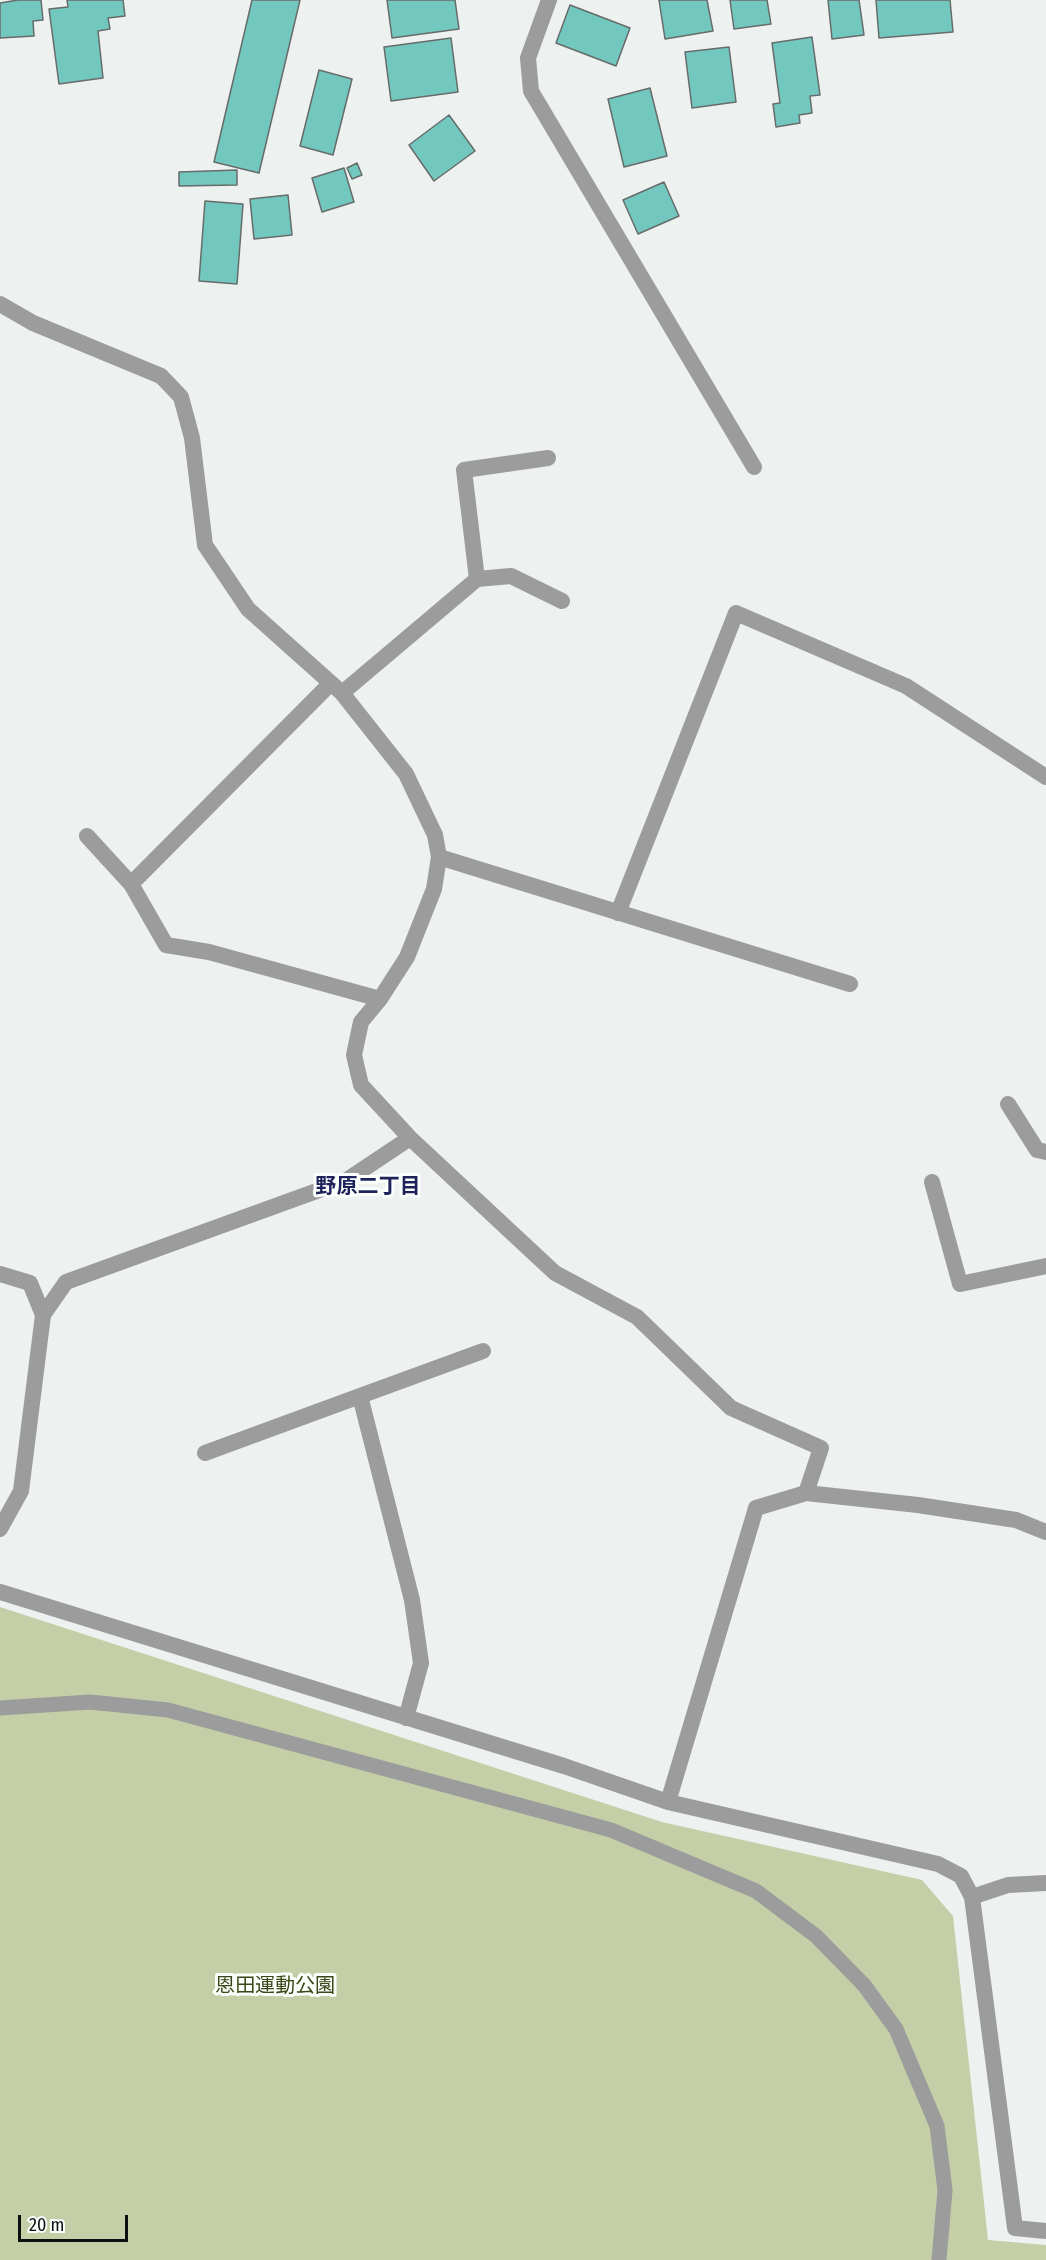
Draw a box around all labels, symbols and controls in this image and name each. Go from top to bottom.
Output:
district label: 野原二丁目 [316,1174,420,1200]
park label: 恩田運動公園 [215,1974,335,1998]
scale bar [21,2203,130,2241]
text: 20 m [29,2214,64,2236]

